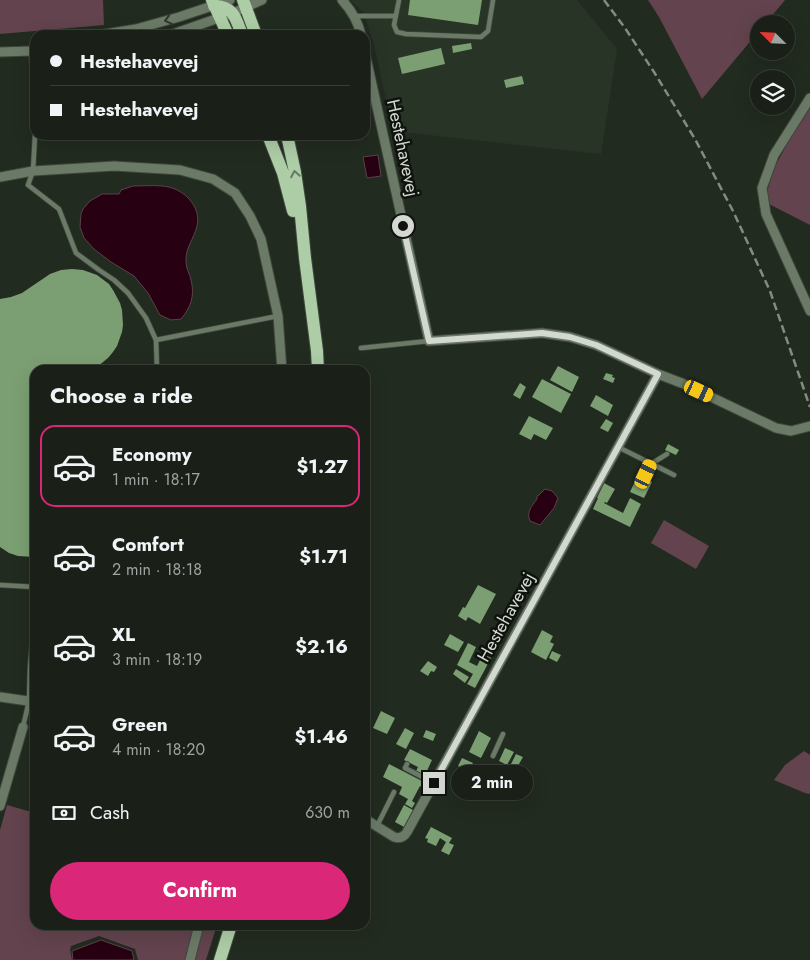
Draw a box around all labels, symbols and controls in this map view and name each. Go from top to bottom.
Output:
one-way arrow [164,15,172,25]
north arrow [750,15,795,60]
map controls [750,15,795,115]
text: Hestehavevej [80,48,198,75]
button: layers [750,70,795,115]
text: Hestehavevej [80,96,198,123]
street label: Hestehavevej [380,97,426,199]
one-way arrow [290,170,300,179]
route start [392,215,414,237]
car [682,378,715,404]
text: Choose a ride [50,379,193,411]
text: Economy [112,441,192,468]
icon: car [52,444,97,489]
text: $1.27 [296,453,348,480]
car [632,457,659,491]
text: 1 min · 18:17 [112,468,200,491]
text: Comfort [112,531,184,558]
icon: car [52,534,97,579]
text: $1.71 [299,543,348,570]
text: 2 min · 18:18 [112,558,202,581]
street label: Hestehavevej [471,567,541,667]
text: XL [112,621,135,648]
icon: car [52,624,97,669]
text: $2.16 [295,633,348,660]
text: 3 min · 18:19 [112,648,202,671]
text: Green [112,711,168,738]
icon: car [52,714,97,759]
text: $1.46 [294,723,348,750]
text: 4 min · 18:20 [112,738,205,761]
callout: 2 min [452,766,534,800]
text: 2 min [471,771,513,794]
route end [423,772,445,794]
icon: cash [50,799,78,827]
text: Cash [90,799,130,826]
text: 630 m [305,801,350,824]
button: Confirm [50,862,350,920]

